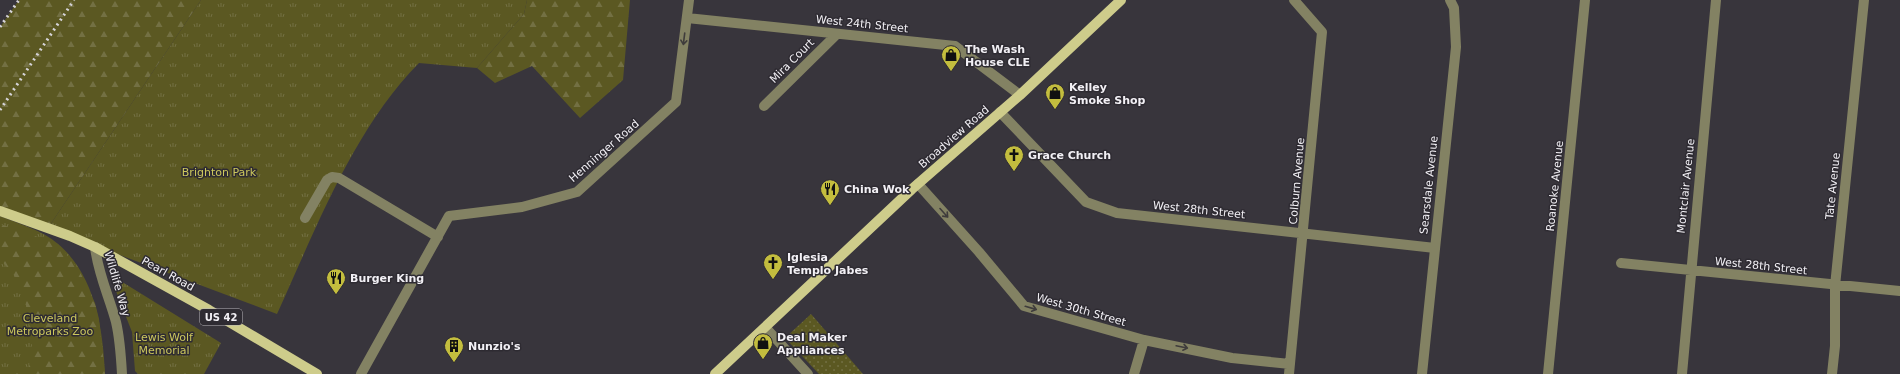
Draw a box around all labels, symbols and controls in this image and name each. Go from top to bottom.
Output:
street label: West 24th Street [815,13,909,35]
one-way arrow [680,32,688,45]
street label: Mira Court [767,36,817,86]
place label: The Wash House CLE [965,43,1030,69]
shop icon: The Wash House CLE [940,44,962,72]
place label: Kelley Smoke Shop [1069,81,1146,107]
shop icon: Kelley Smoke Shop [1044,82,1066,110]
street label: Broadview Road [916,103,992,171]
street label: Henninger Road [566,117,642,185]
street label: Searsdale Avenue [1417,135,1441,235]
street label: Colburn Avenue [1287,137,1307,225]
street label: Montclair Avenue [1675,138,1697,234]
street label: Roanoke Avenue [1544,140,1566,232]
church icon: Grace Church [1003,144,1025,172]
place label: Grace Church [1028,149,1111,162]
street label: Tate Avenue [1823,152,1843,221]
park label: Brighton Park [182,166,257,179]
restaurant icon: China Wok [819,178,841,206]
place label: China Wok [844,183,910,196]
street label: West 28th Street [1152,199,1246,221]
one-way arrow [939,207,948,217]
street label: Wildlife Way [101,250,133,319]
place label: Iglesia Templo Jabes [787,251,869,277]
church icon: Iglesia Templo Jabes [762,252,784,280]
street label: Pearl Road [139,254,197,294]
street label: West 28th Street [1714,255,1808,277]
restaurant icon: Burger King [325,267,347,295]
place label: Burger King [350,272,424,285]
street label: West 30th Street [1035,291,1128,329]
one-way arrow [1024,305,1037,312]
road number: US 42 [200,309,242,325]
park label: Cleveland Metroparks Zoo [7,312,93,338]
park label: Lewis Wolf Memorial [135,331,194,357]
place label: Deal Maker Appliances [777,331,847,357]
shop icon: Deal Maker Appliances [752,332,774,360]
building icon: Nunzio's [443,335,465,363]
place label: Nunzio's [468,340,521,353]
one-way arrow [1175,344,1188,352]

